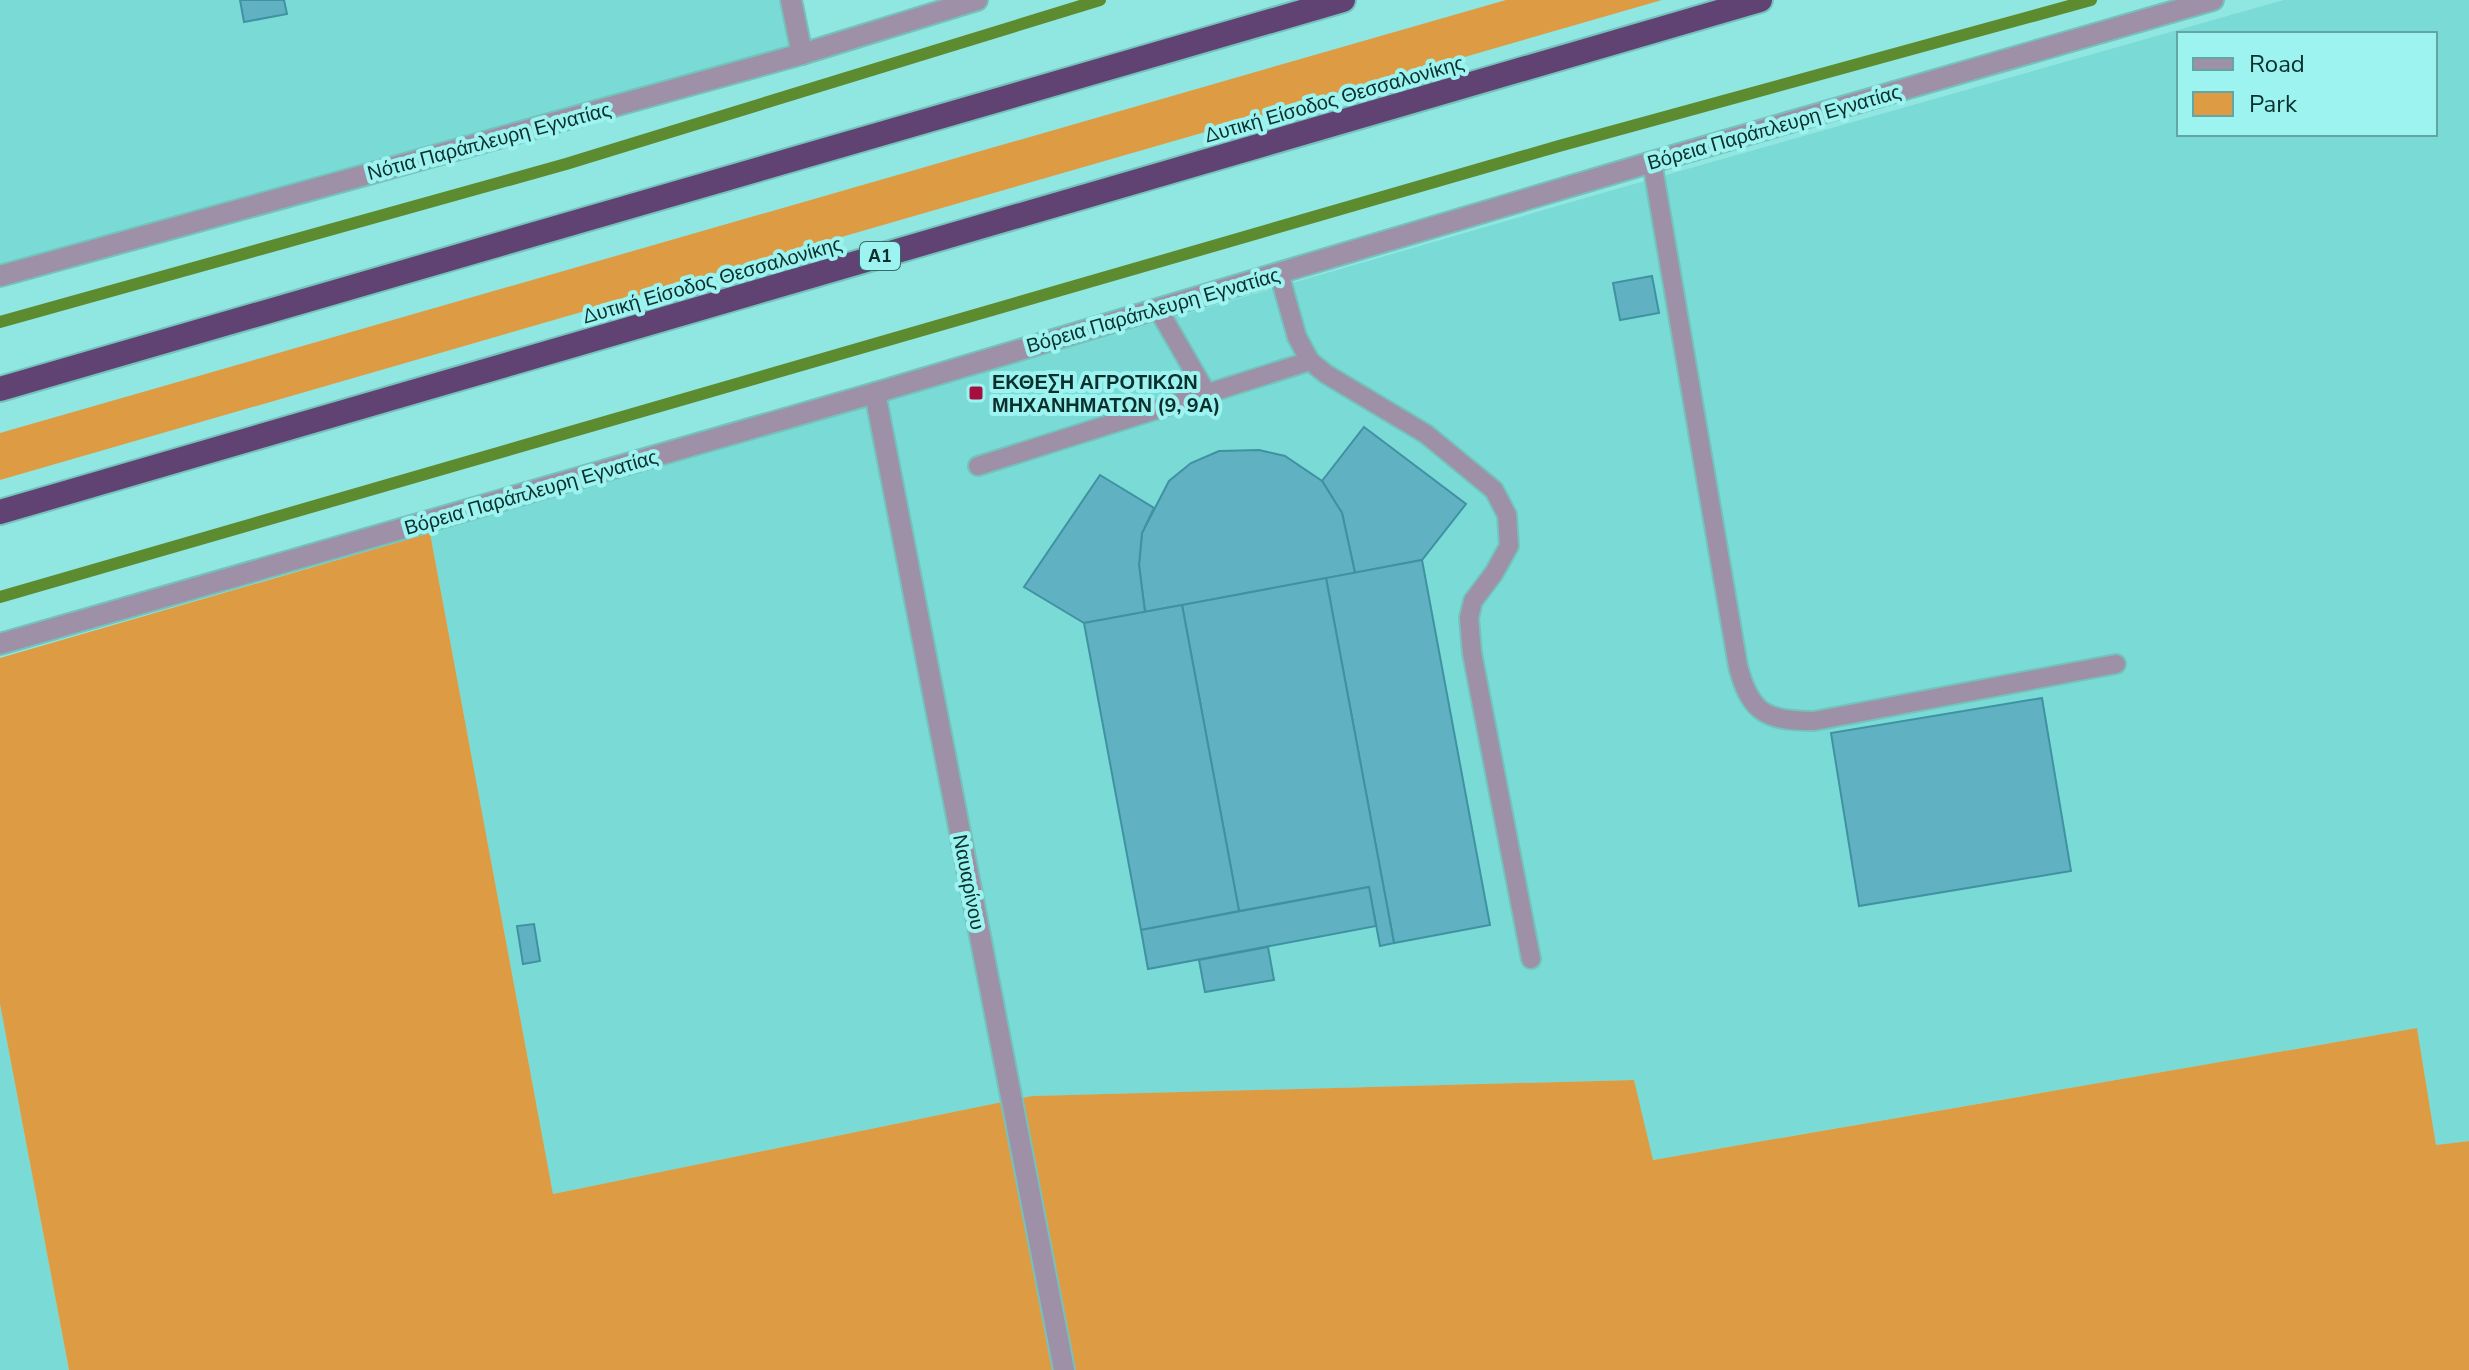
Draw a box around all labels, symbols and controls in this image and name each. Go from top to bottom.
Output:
legend [2177,32,2437,136]
text: Road [2249,48,2305,80]
street label: Δυτική Είσοδος Θεσσαλονίκης [1201,49,1468,150]
street label: Βόρεια Παράπλευρη Εγνατίας [1644,78,1904,177]
text: Park [2249,88,2298,120]
street label: Νότια Παράπλευρη Εγνατίας [364,96,614,187]
street label: Δυτική Είσοδος Θεσσαλονίκης [579,230,846,331]
road number: Α1 [860,242,900,270]
street label: Βόρεια Παράπλευρη Εγνατίας [1023,261,1283,360]
place label: ΕΚΘΕΣΗ ΑΓΡΟΤΙΚΩΝ ΜΗΧΑΝΗΜΑΤΩΝ (9, 9Α) [992,369,1220,419]
marker: ΕΚΘΕΣΗ ΑΓΡΟΤΙΚΩΝ ΜΗΧΑΝΗΜΑΤΩΝ (9, 9Α) [967,384,985,402]
street label: Βόρεια Παράπλευρη Εγνατίας [401,443,661,542]
street label: Ναυαρίνου [946,832,991,932]

